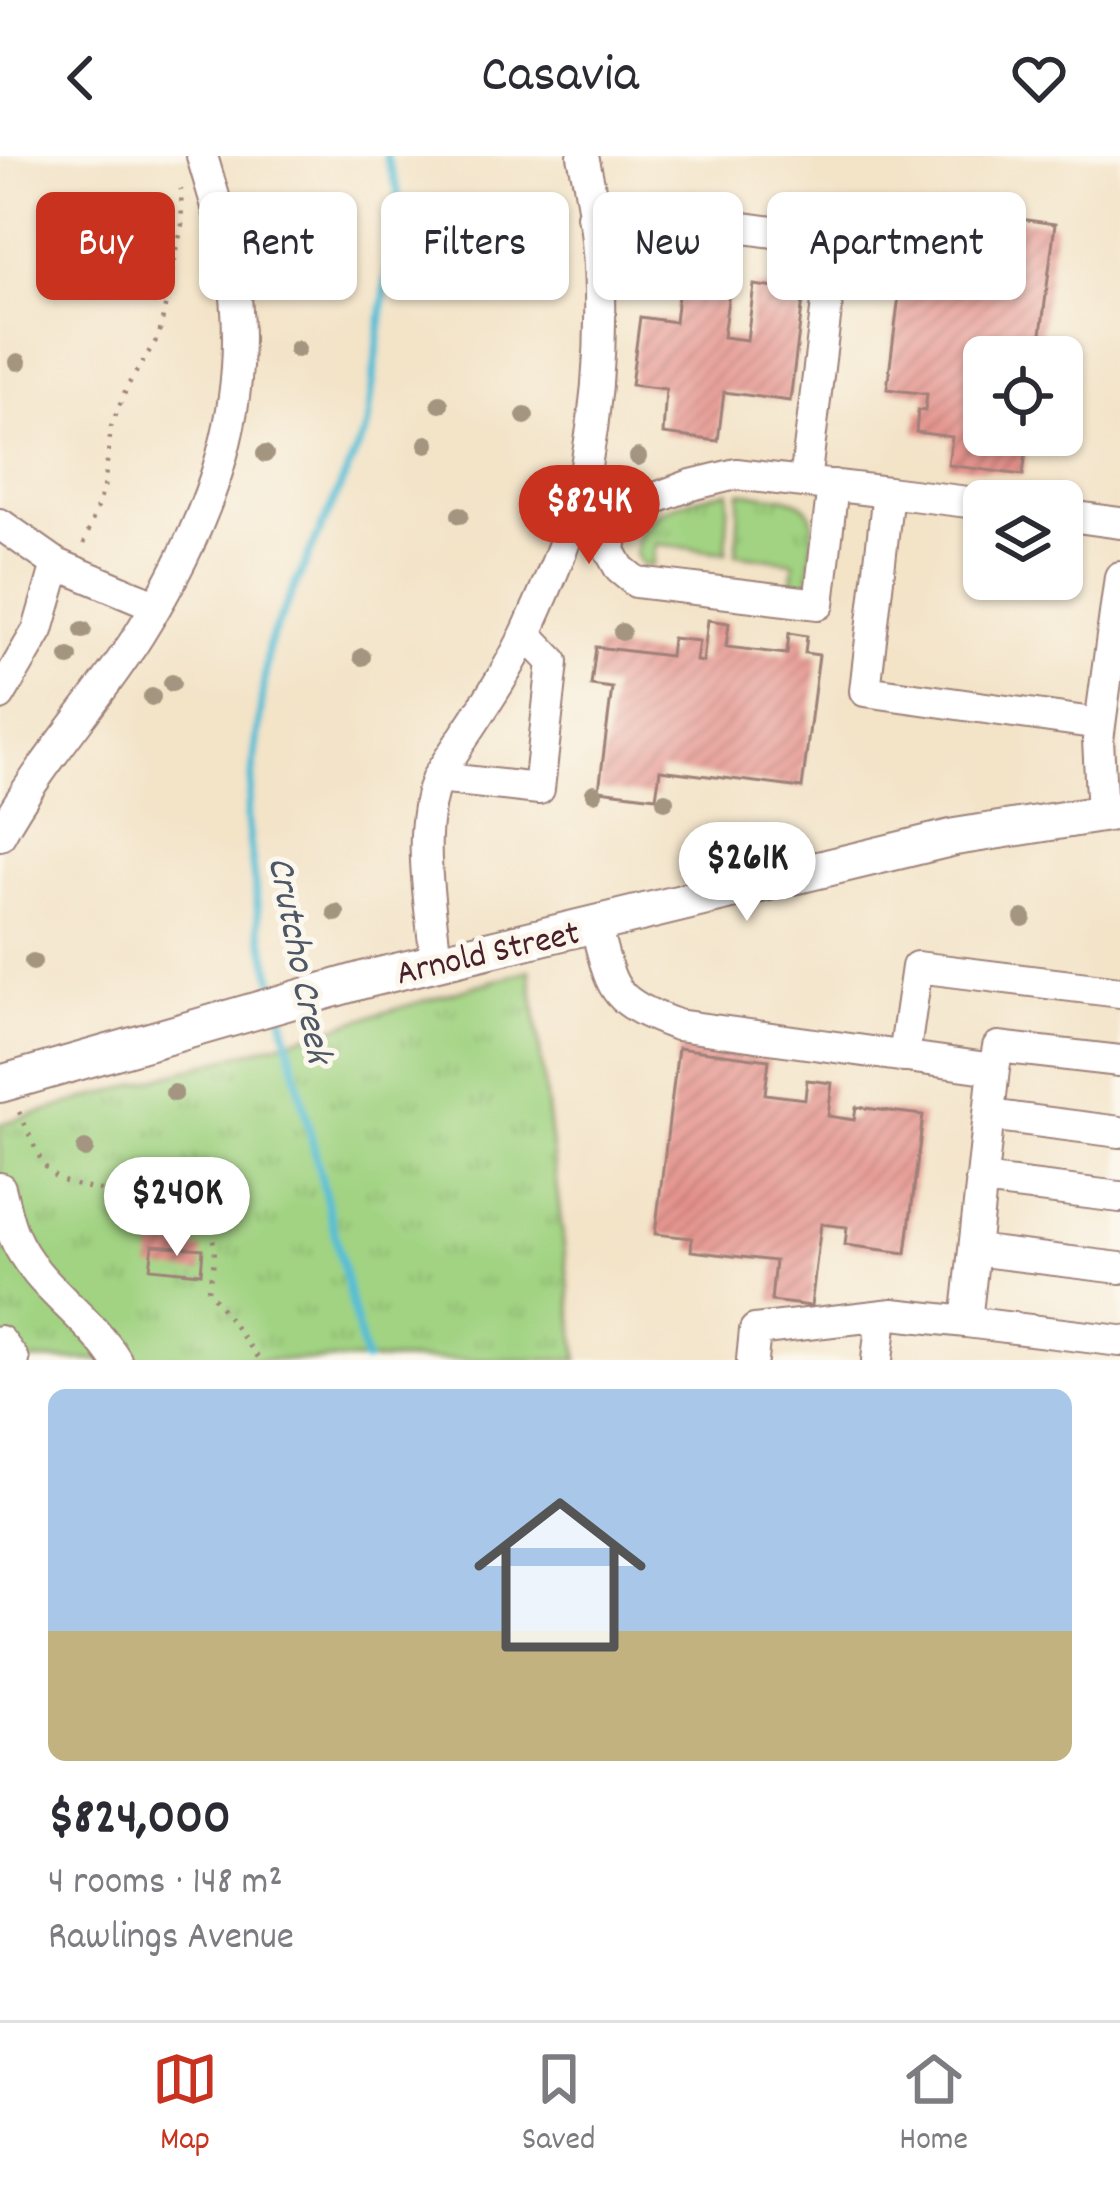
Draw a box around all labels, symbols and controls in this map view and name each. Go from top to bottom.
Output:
text: Casavia [481,40,639,117]
icon: back [48,45,114,111]
icon: heart [1006,45,1072,111]
chip: Buy [36,192,175,300]
chip: Rent [199,192,357,300]
chip: Filters [381,192,569,300]
chip: New [593,192,743,300]
chip: Apartment [767,192,1026,300]
map controls [963,336,1083,600]
button: locate [963,336,1083,456]
pin: $824K [505,465,673,567]
text: $824K [546,476,632,531]
button: layers [963,480,1083,600]
pin: $261K [663,822,831,924]
text: $261K [706,833,788,888]
water label: Crutcho Creek [250,853,344,1071]
street label: Arnold Street [391,909,585,1002]
pin: $240K [93,1157,261,1259]
text: $240K [131,1168,223,1223]
icon: home [452,1467,668,1683]
text: $824,000 [48,1785,231,1857]
text: 4 rooms · 148 m² [48,1857,283,1912]
text: Rawlings Avenue [48,1912,294,1967]
tab: Map [152,2046,218,2165]
tab: Saved [522,2046,595,2165]
tab: Home [899,2046,968,2165]

